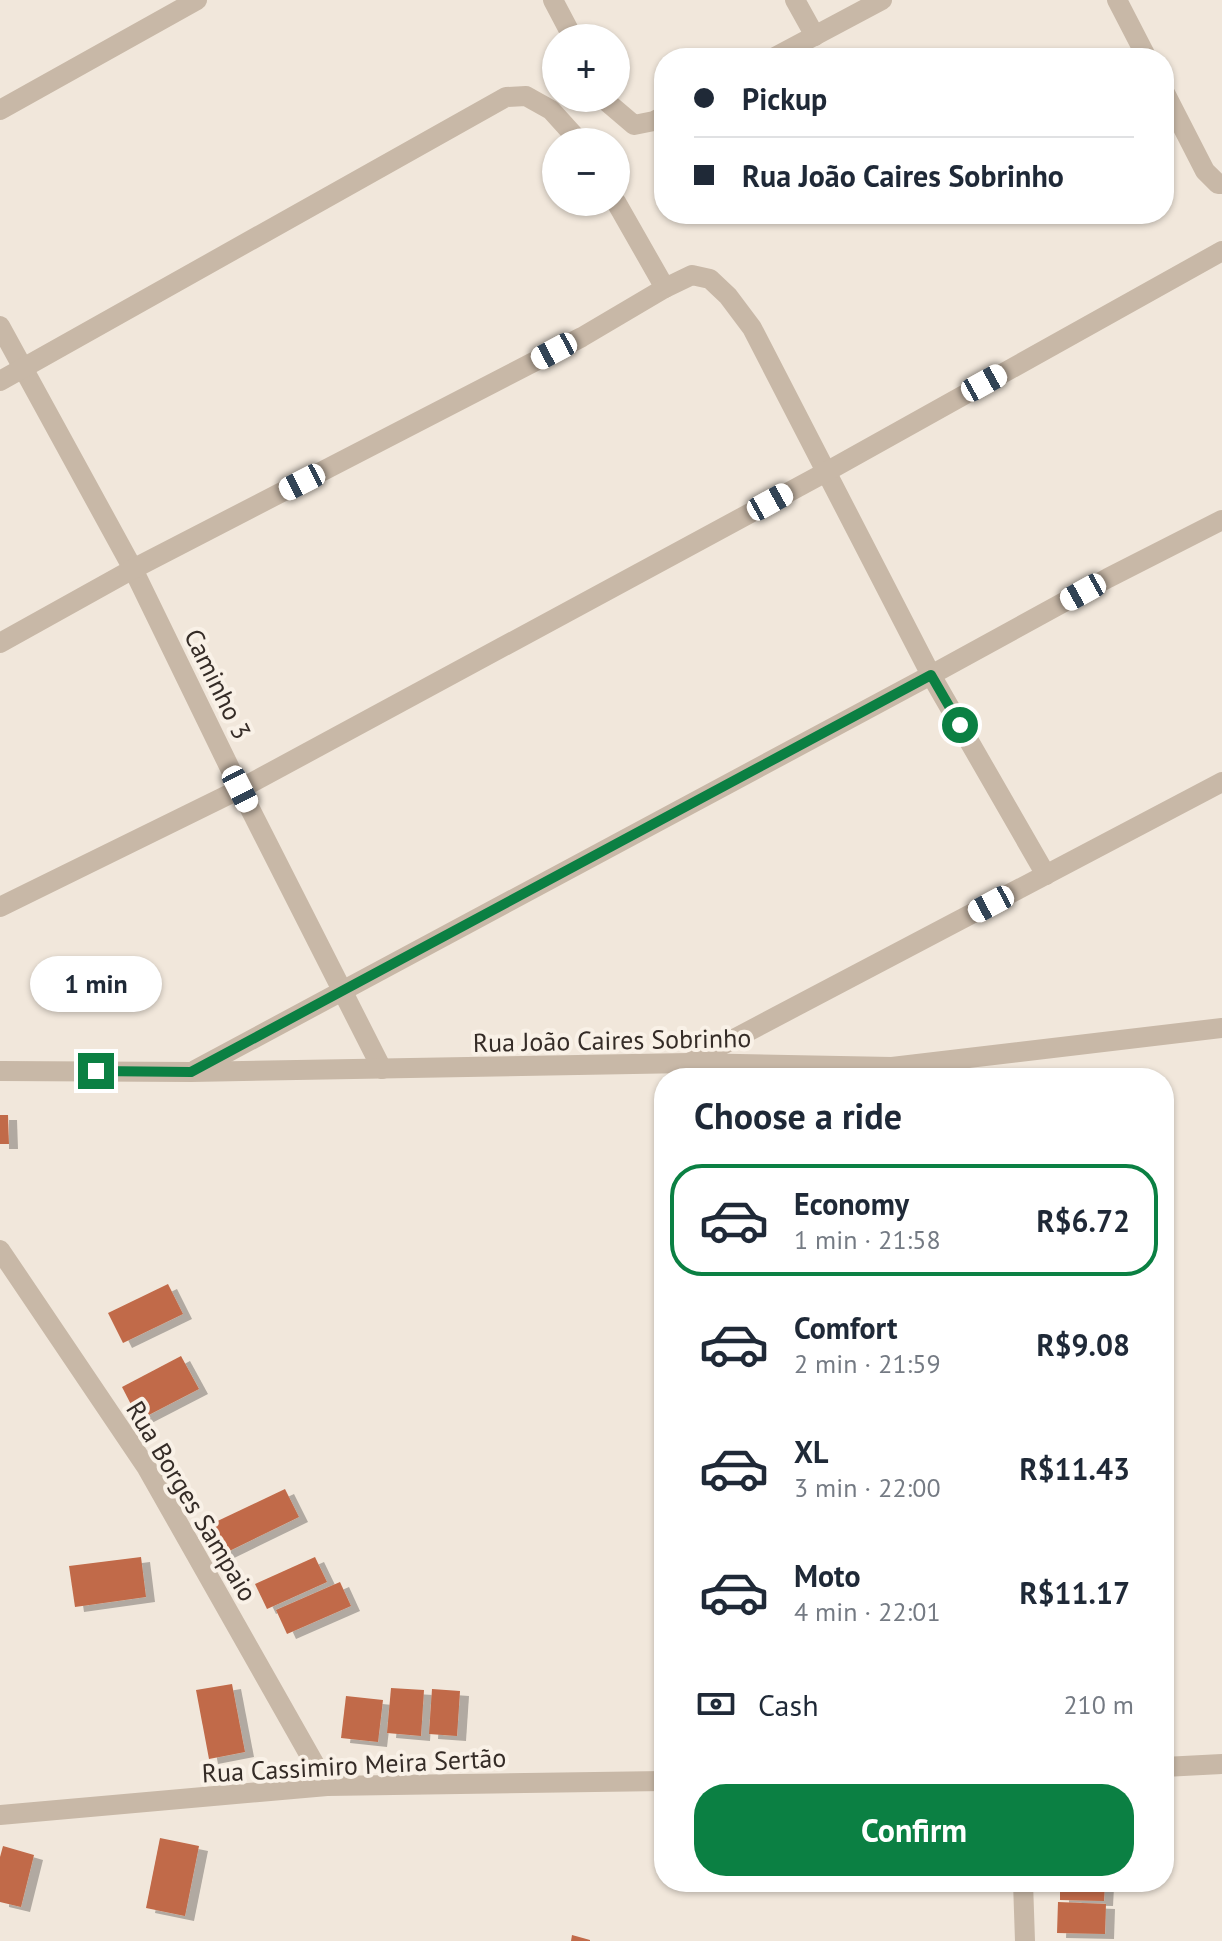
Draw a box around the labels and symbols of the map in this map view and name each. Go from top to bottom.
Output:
car [527,329,581,373]
car [957,361,1011,405]
car [275,460,329,504]
car [743,480,797,524]
car [1056,570,1110,614]
street label: Caminho 3 [177,623,259,745]
route start [942,707,978,743]
car [218,762,262,816]
car [964,882,1018,926]
callout: 1 min [30,955,162,1011]
street label: Rua João Caires Sobrinho [472,1021,752,1059]
route end [78,1053,114,1089]
street label: Rua Borges Sampaio [119,1395,265,1607]
street label: Rua Cassimiro Meira Sertão [201,1741,507,1789]

